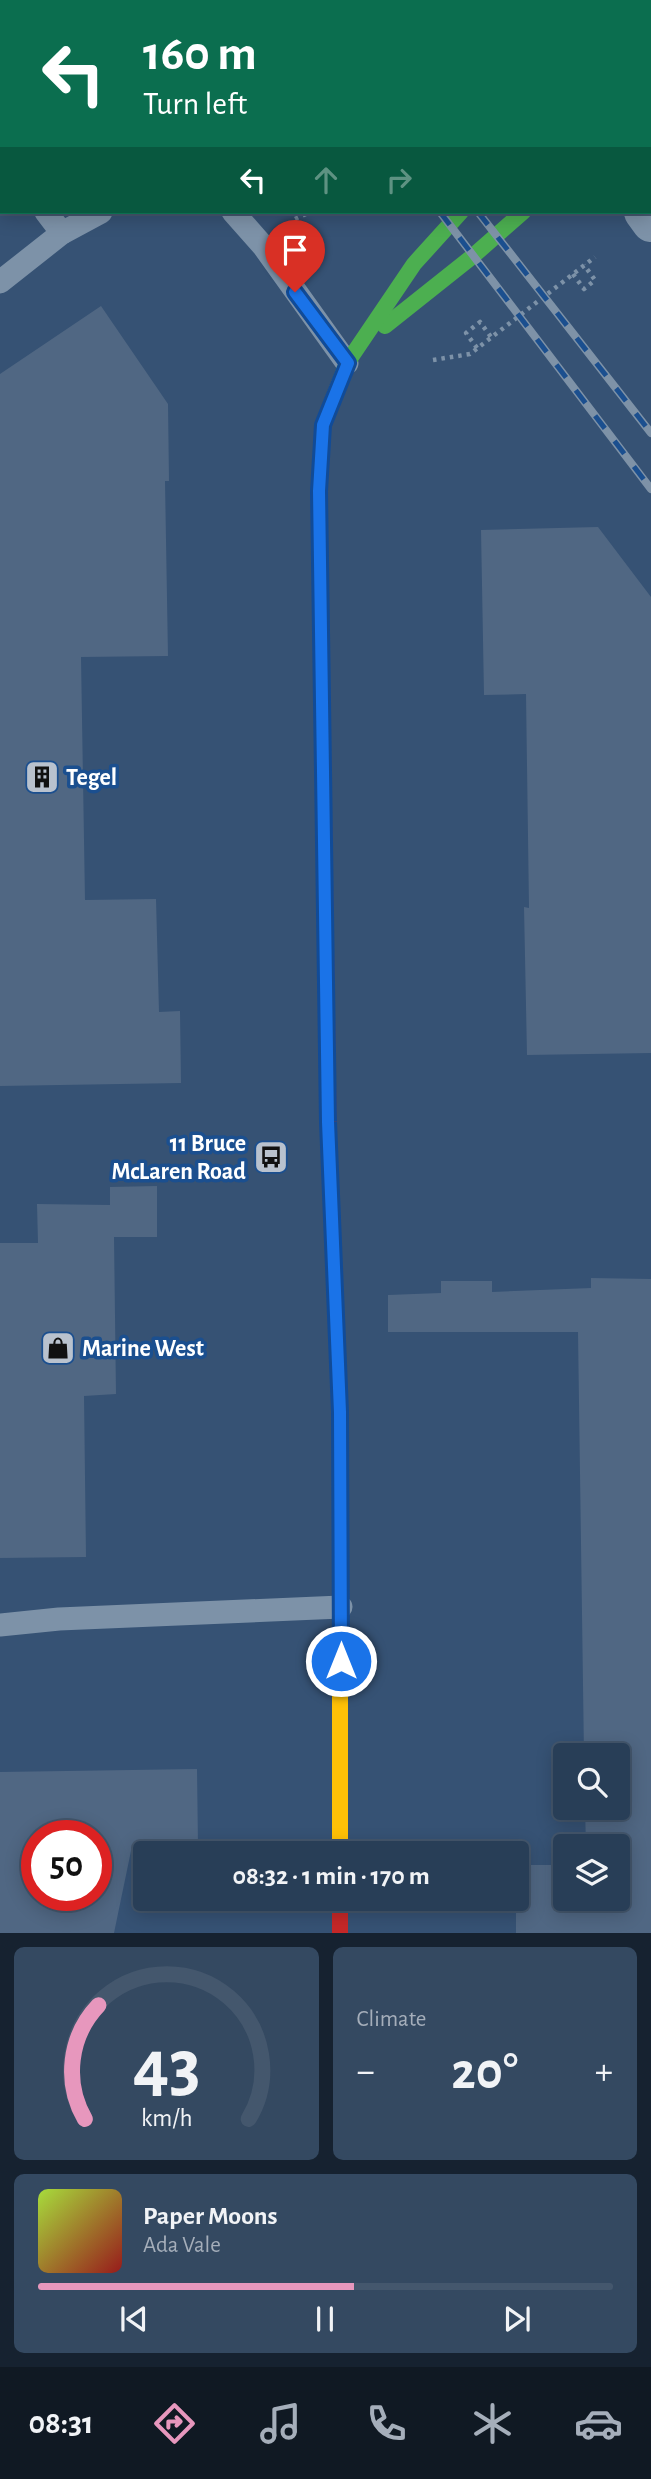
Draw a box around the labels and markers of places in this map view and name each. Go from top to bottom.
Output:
pin [265,220,325,292]
building icon: Tegel [23,758,61,796]
place label: Tegel [66,766,117,790]
place label: 11 Bruce McLaren Road [111,1132,246,1184]
bus stop icon: 11 Bruce McLaren Road [252,1138,290,1176]
shop icon: Marine West [39,1329,77,1367]
place label: Marine West [82,1337,204,1361]

